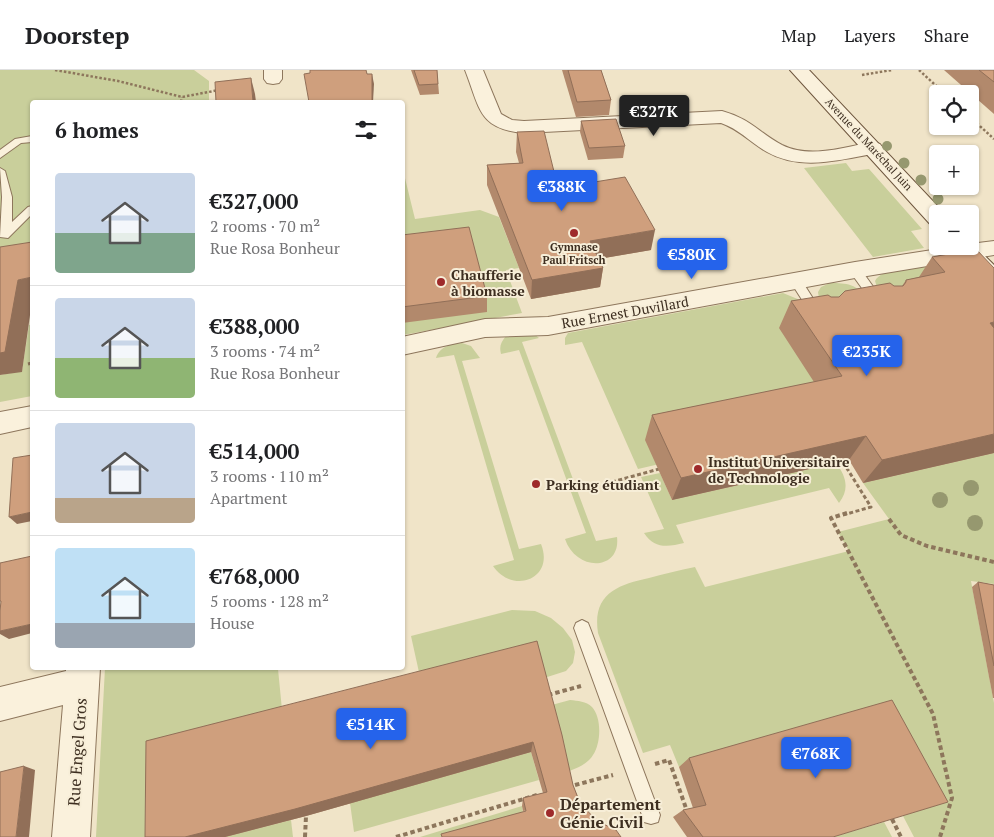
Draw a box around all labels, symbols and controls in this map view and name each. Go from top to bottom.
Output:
text: Doorstep [25,19,129,51]
text: Map [781,23,816,47]
text: Layers [844,23,896,47]
text: Share [924,23,969,47]
map controls [929,85,979,255]
button: locate [929,85,979,135]
pin: €327K [619,94,689,137]
street label: Avenue du Maréchal Juin [822,95,916,194]
text: €327K [630,100,678,122]
text: 6 homes [55,116,139,144]
icon: filters [352,116,380,144]
button: + [929,145,979,195]
pin: €388K [527,170,597,212]
text: €388K [538,175,586,197]
text: €327,000 [210,187,298,215]
icon: home [95,193,155,253]
button: − [929,205,979,255]
text: 2 rooms · 70 m² [210,215,320,237]
marker: Gymnase Paul Fritsch [568,227,580,239]
text: Rue Rosa Bonheur [210,237,340,259]
pin: €580K [657,238,727,280]
place label: Gymnase Paul Fritsch [542,240,606,267]
text: €580K [668,243,716,265]
place label: Chaufferie à biomasse [451,265,525,300]
marker: Chaufferie à biomasse [435,276,447,288]
street label: Rue Ernest Duvillard [560,291,690,333]
text: €388,000 [210,312,299,340]
icon: home [95,318,155,378]
pin: €235K [832,334,902,377]
text: 3 rooms · 74 m² [210,340,320,362]
text: €235K [843,340,891,362]
text: Rue Rosa Bonheur [210,362,340,384]
text: €514,000 [210,437,299,465]
icon: home [95,443,155,503]
place label: Institut Universitaire de Technologie [708,452,850,487]
marker: Institut Universitaire de Technologie [692,463,704,475]
text: 3 rooms · 110 m² [210,465,329,487]
place label: Parking étudiant [546,475,660,494]
marker: Parking étudiant [530,478,542,490]
text: Apartment [210,487,287,509]
text: €768,000 [210,562,299,590]
icon: home [95,568,155,628]
text: 5 rooms · 128 m² [210,590,329,612]
text: House [210,612,255,634]
street label: Rue Engel Gros [62,697,92,807]
pin: €514K [336,708,406,750]
text: €514K [347,713,395,735]
pin: €768K [781,736,851,779]
text: €768K [792,742,840,764]
place label: Département Génie Civil [560,793,662,833]
marker: Département Génie Civil [544,807,556,819]

